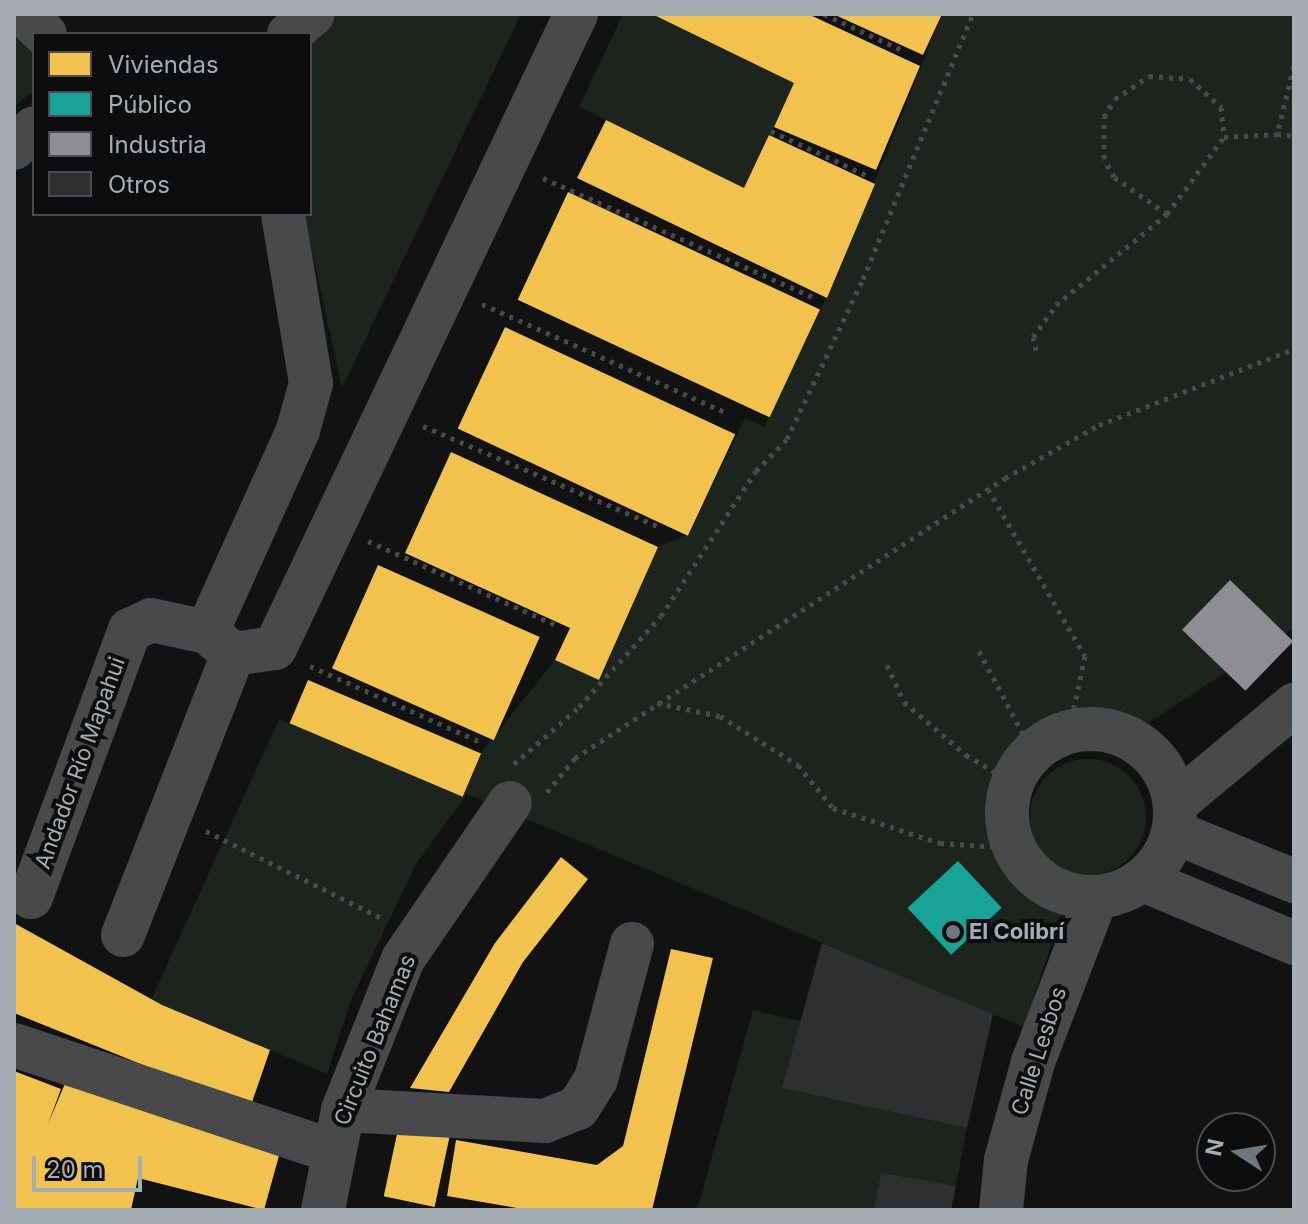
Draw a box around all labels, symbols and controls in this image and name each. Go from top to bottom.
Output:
legend [32,32,312,216]
text: Viviendas [108,50,219,79]
text: Público [108,90,192,119]
text: Industria [108,130,207,159]
text: Otros [108,170,170,199]
street label: Andador Río Mapahui [29,653,131,873]
place label: El Colibrí [969,919,1064,945]
marker: El Colibrí [944,923,962,941]
street label: Circuito Bahamas [329,951,421,1129]
street label: Calle Lesbos [1006,984,1072,1118]
north arrow [1196,1112,1276,1192]
text: N [1200,1137,1229,1158]
scale bar [36,1140,146,1190]
text: 20 m [46,1155,104,1184]

